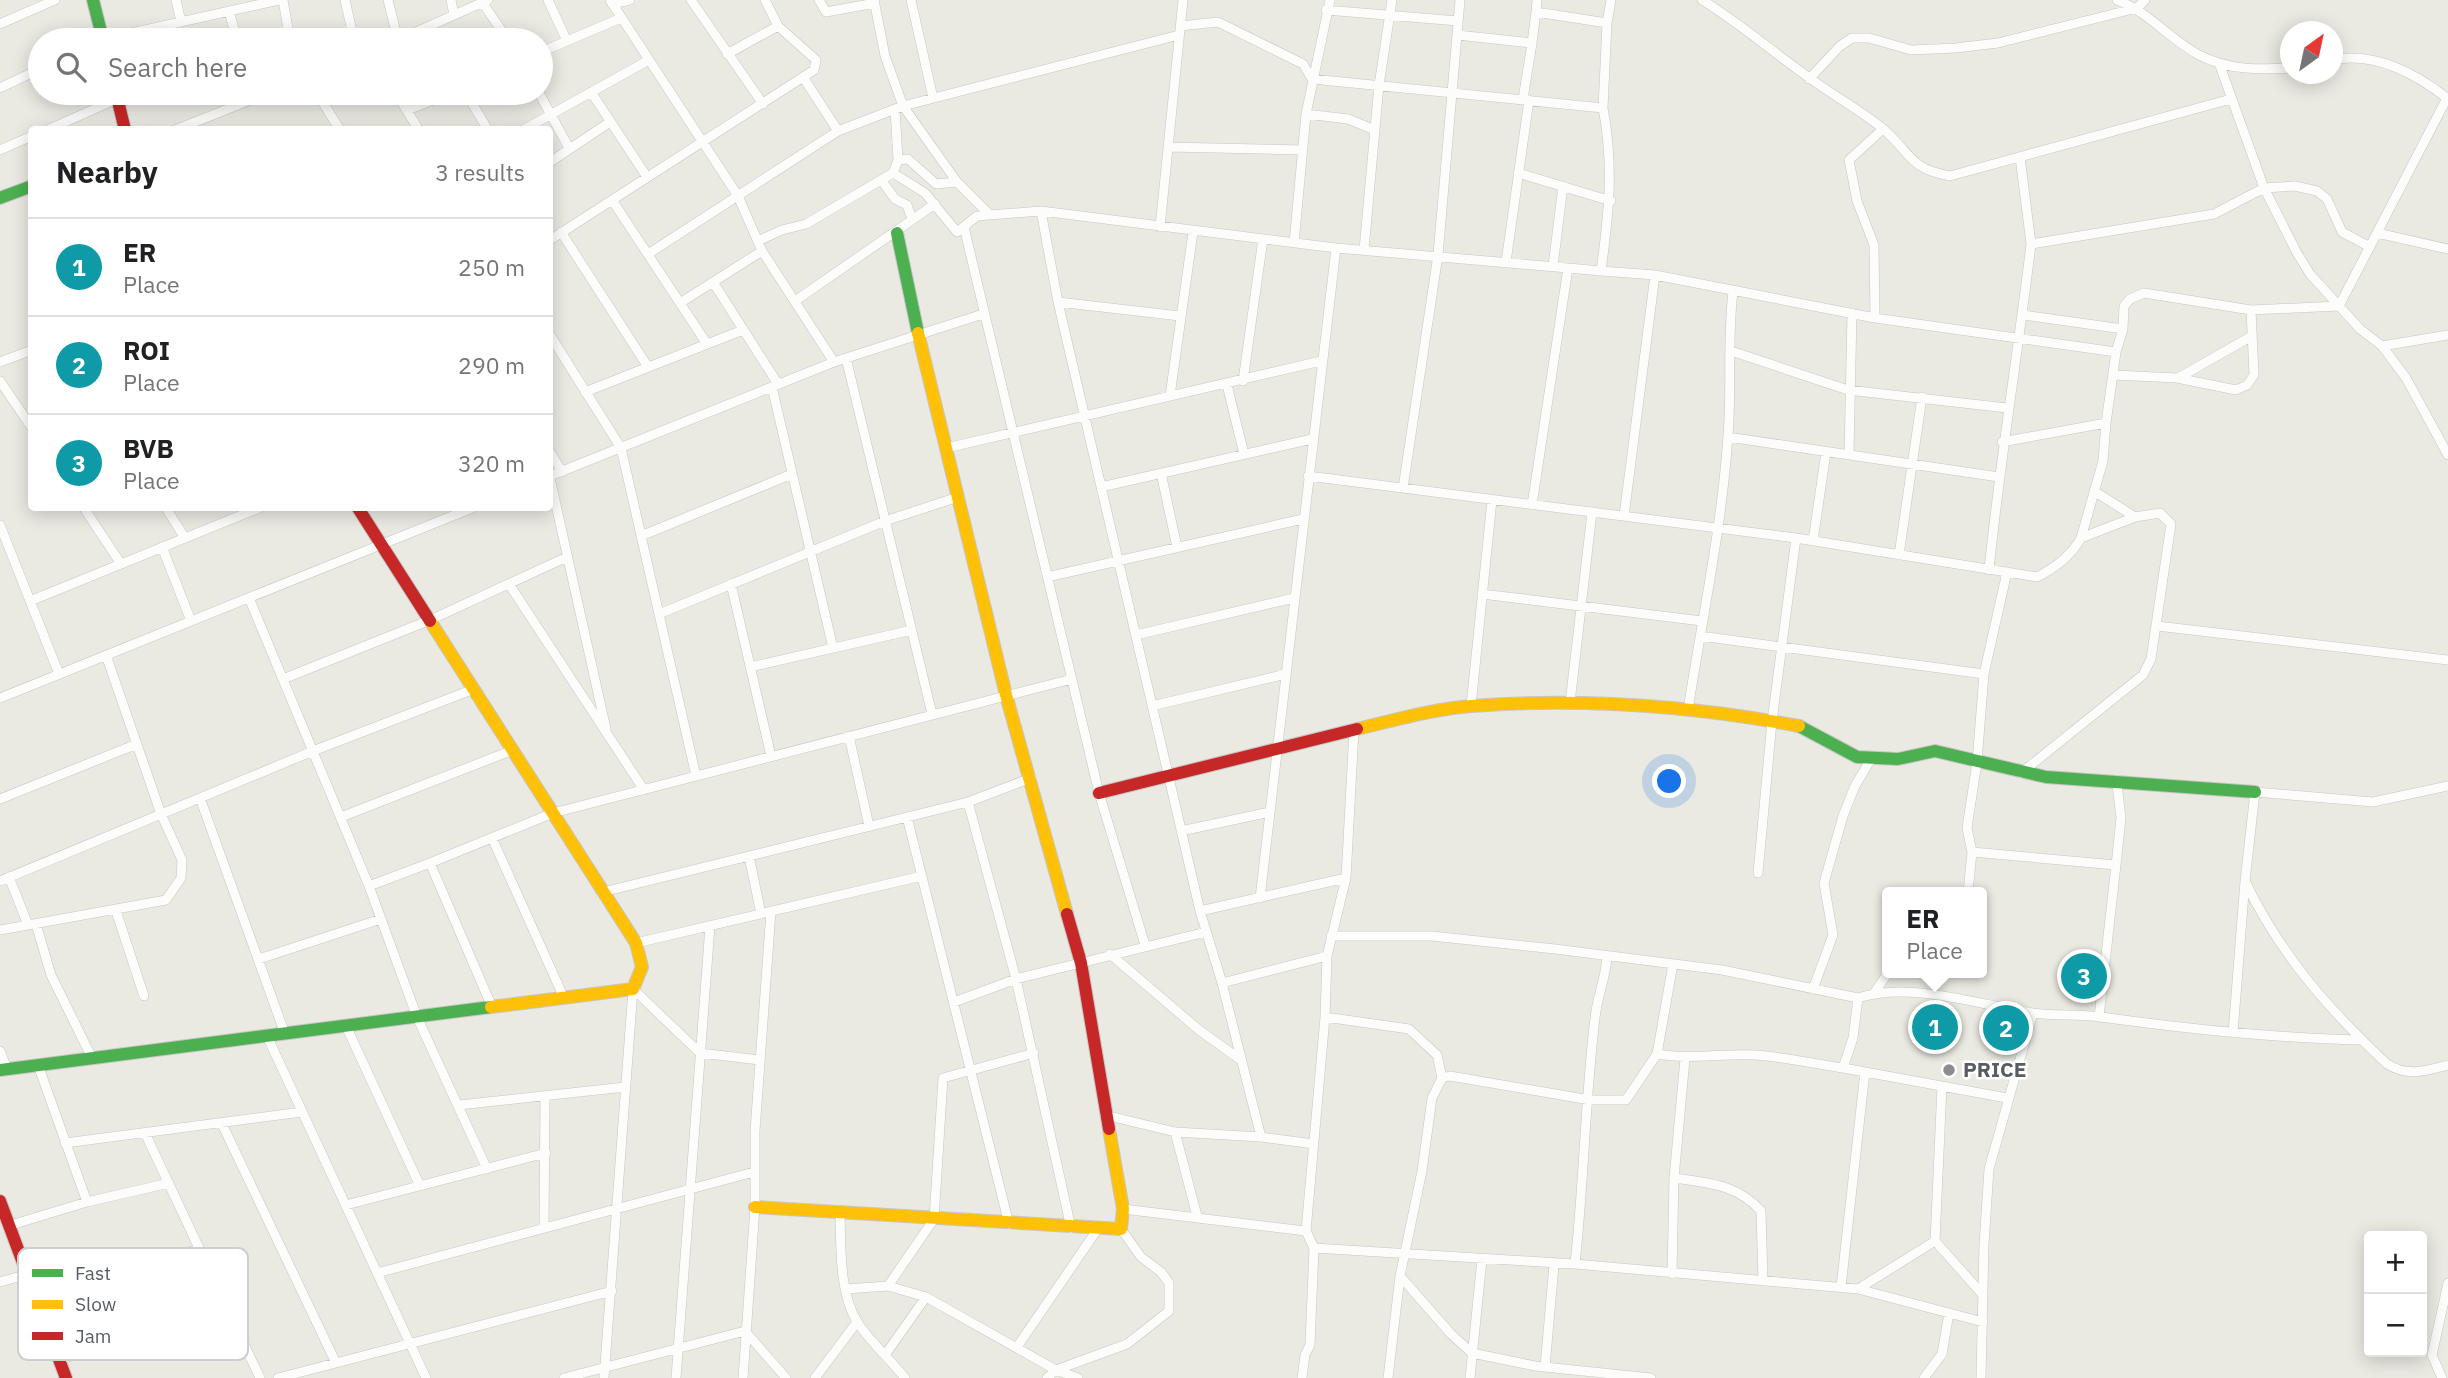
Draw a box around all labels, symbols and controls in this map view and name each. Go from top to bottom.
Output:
north arrow [2280,21,2343,84]
search box [28,28,553,105]
icon: search [52,48,90,86]
text: Search here [108,50,247,84]
text: Nearby [56,152,158,191]
text: 3 results [435,157,525,187]
text: ER [123,235,156,269]
text: 1 [72,252,86,282]
text: 250 m [458,252,525,282]
text: Place [123,269,180,299]
text: ROI [123,333,170,367]
text: 2 [72,350,86,380]
text: 290 m [458,350,525,380]
text: Place [123,367,180,397]
text: BVB [123,431,174,465]
text: 3 [72,448,86,478]
text: 320 m [458,448,525,478]
text: Place [123,465,180,495]
your location [1652,764,1686,798]
popup [1882,887,1987,978]
text: ER [1906,901,1940,935]
text: Place [1906,935,1963,965]
pin: 3 [2061,950,2107,1002]
pin: 1 [1912,1001,1958,1053]
pin: 2 [1983,1002,2029,1054]
place label: PRICE [1963,1055,2026,1083]
marker: PRICE [1941,1062,1957,1078]
map controls [2364,1231,2427,1357]
button: + [2364,1231,2427,1294]
legend [18,1248,248,1360]
text: Fast [75,1261,111,1285]
text: Slow [75,1292,116,1316]
button: − [2364,1294,2427,1357]
text: Jam [75,1324,111,1348]

